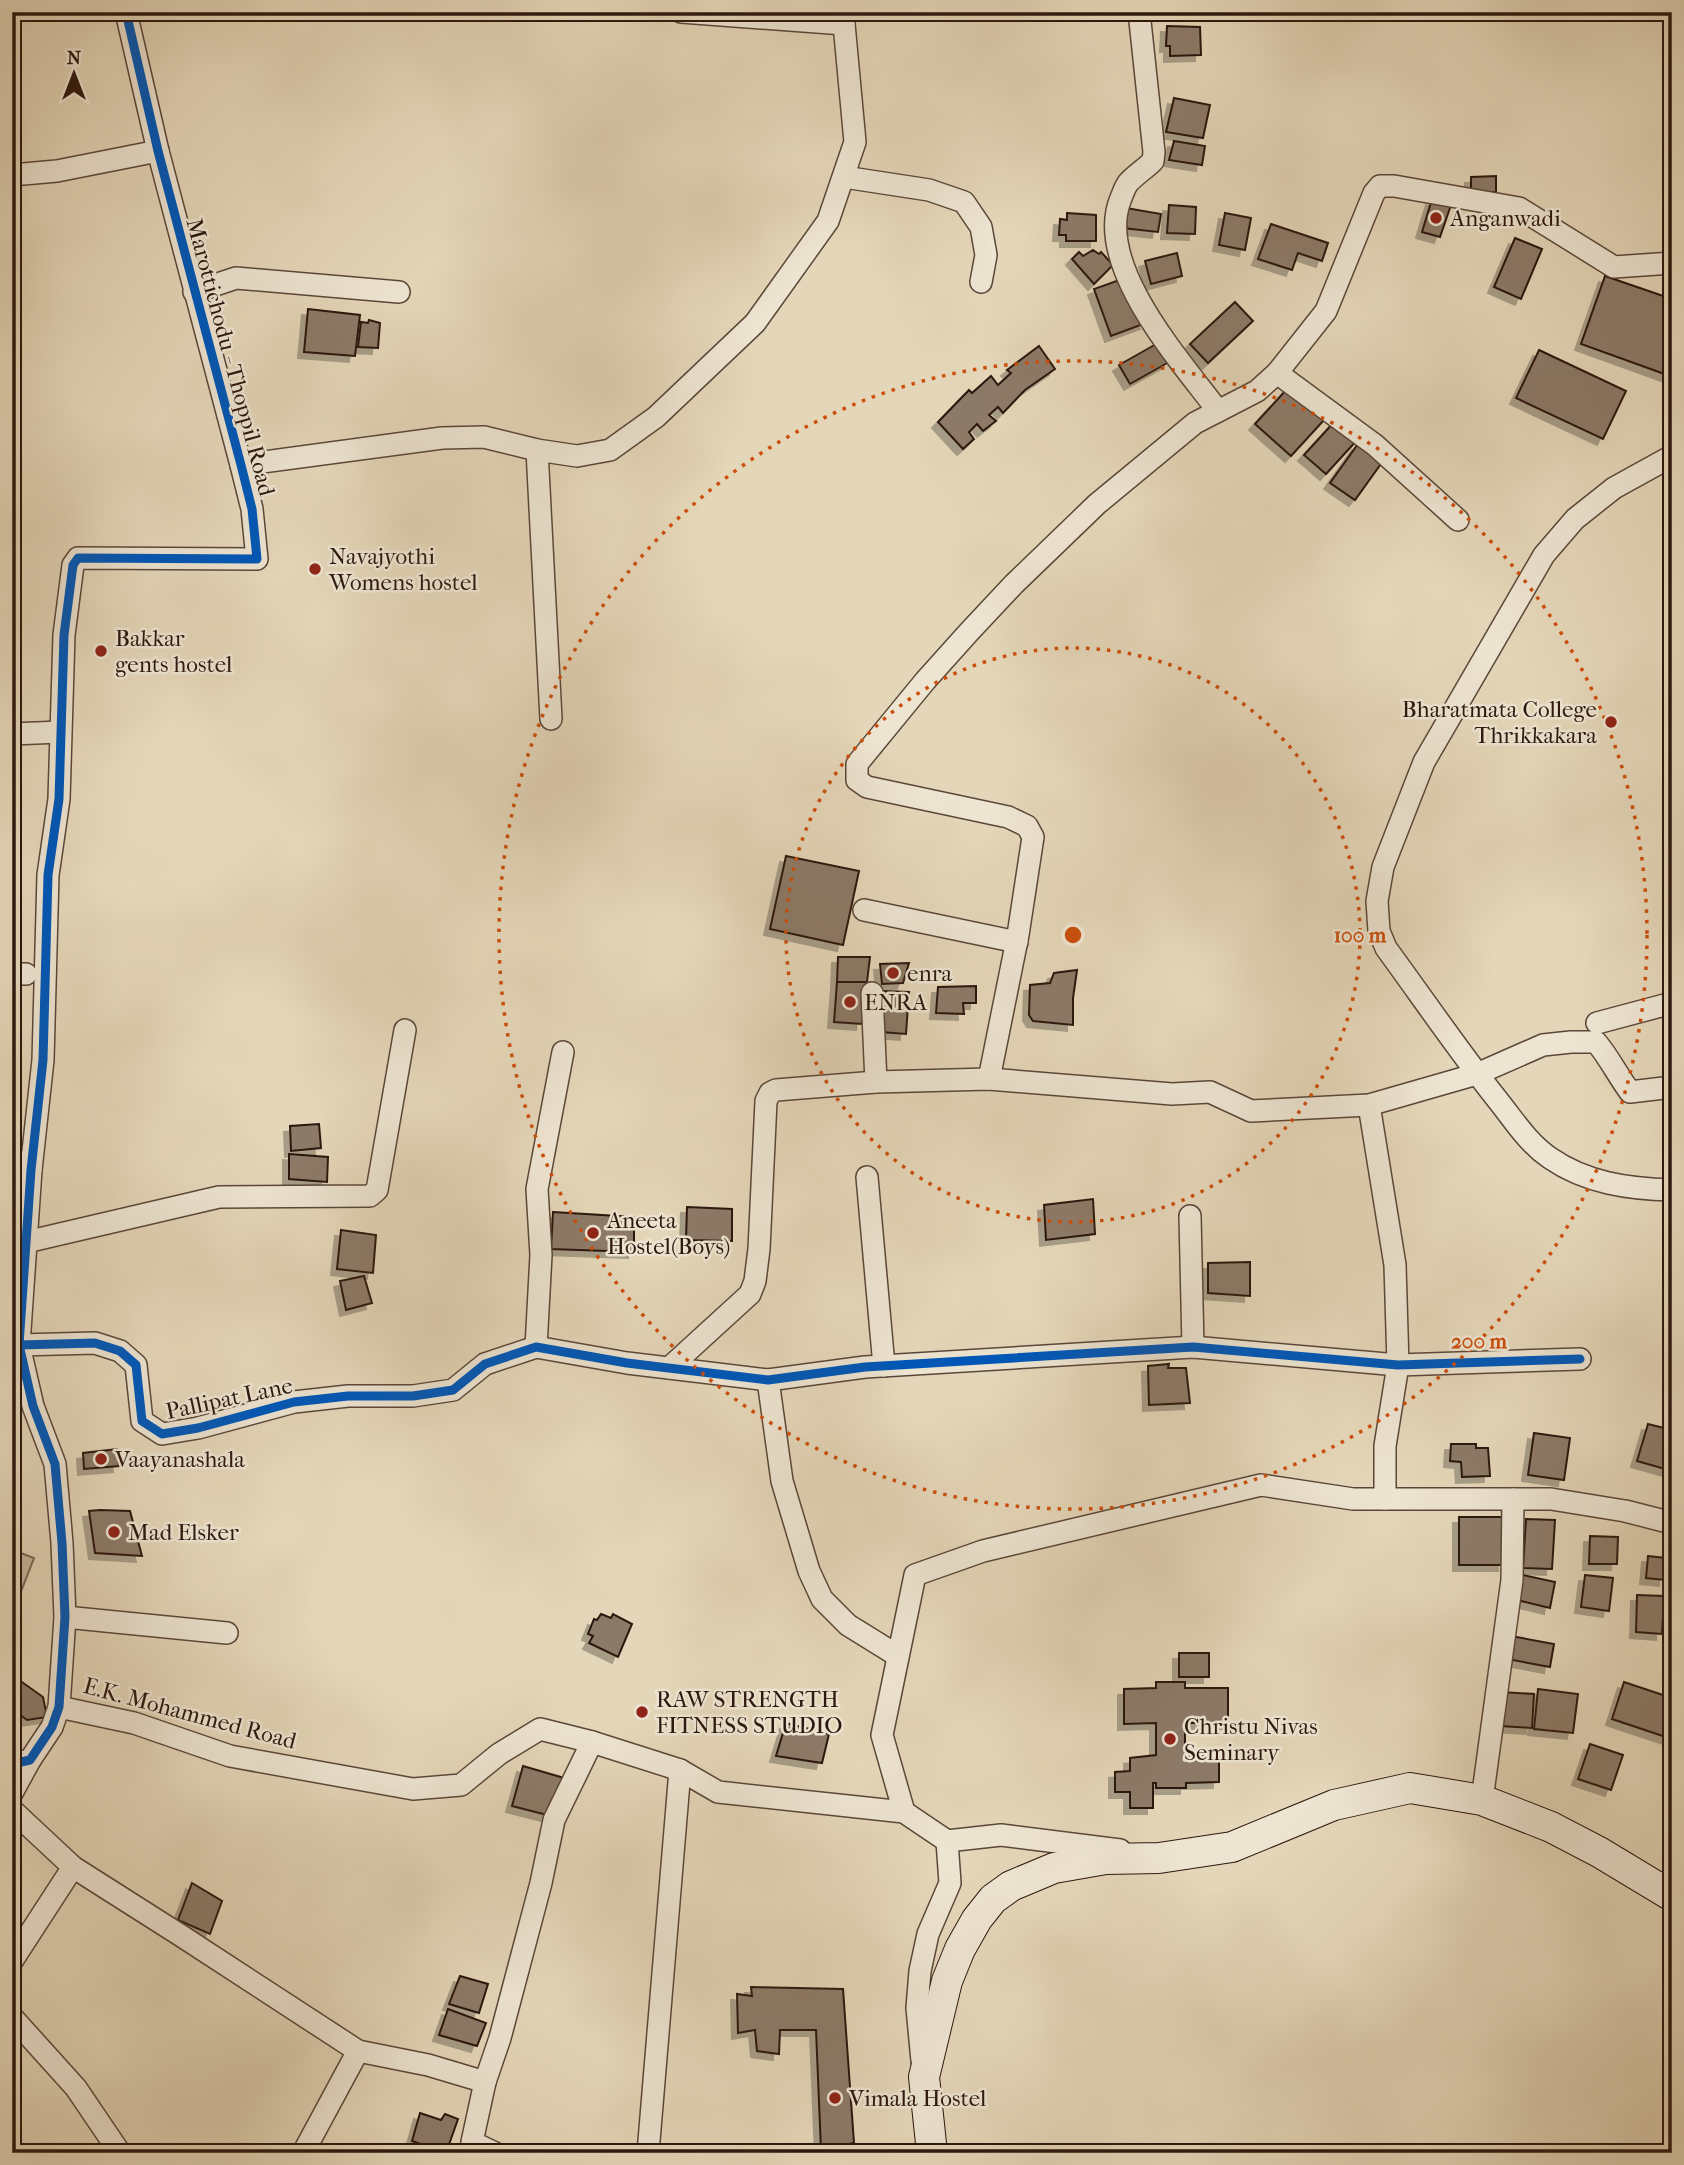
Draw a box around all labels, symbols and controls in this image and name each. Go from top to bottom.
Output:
north arrow [38,38,108,108]
text: N [67,47,82,69]
place label: Anganwadi [1449,205,1561,232]
marker: Anganwadi [1428,210,1444,226]
street label: Marottichodu - Thoppil Road [180,215,281,499]
place label: Navajyothi Womens hostel [328,543,478,596]
marker: Navajyothi Womens hostel [307,561,323,577]
place label: Bakkar gents hostel [115,625,233,678]
marker: Bakkar gents hostel [93,643,109,659]
place label: Bharatmata College Thrikkakara [1402,696,1597,749]
marker: Bharatmata College Thrikkakara [1603,714,1619,730]
centre of rings [1061,923,1085,947]
text: 100 m [1334,923,1387,947]
place label: enra [907,960,953,987]
marker: enra [885,965,901,981]
place label: ENRA [864,989,928,1016]
marker: ENRA [842,994,858,1010]
place label: Aneeta Hostel(Boys) [606,1207,731,1260]
marker: Aneeta Hostel(Boys) [585,1225,601,1241]
text: 200 m [1451,1329,1508,1353]
street label: Pallipat Lane [163,1372,295,1425]
place label: Vaayanashala [114,1446,245,1473]
marker: Vaayanashala [93,1451,109,1467]
place label: Mad Elsker [128,1519,239,1546]
marker: Mad Elsker [106,1524,122,1540]
street label: E.K. Mohammed Road [81,1672,300,1755]
place label: RAW STRENGTH FITNESS STUDIO [656,1686,842,1739]
marker: RAW STRENGTH FITNESS STUDIO [634,1704,650,1720]
place label: Christu Nivas Seminary [1184,1713,1318,1766]
marker: Christu Nivas Seminary [1162,1731,1178,1747]
place label: Vimala Hostel [848,2085,987,2112]
marker: Vimala Hostel [827,2090,843,2106]

